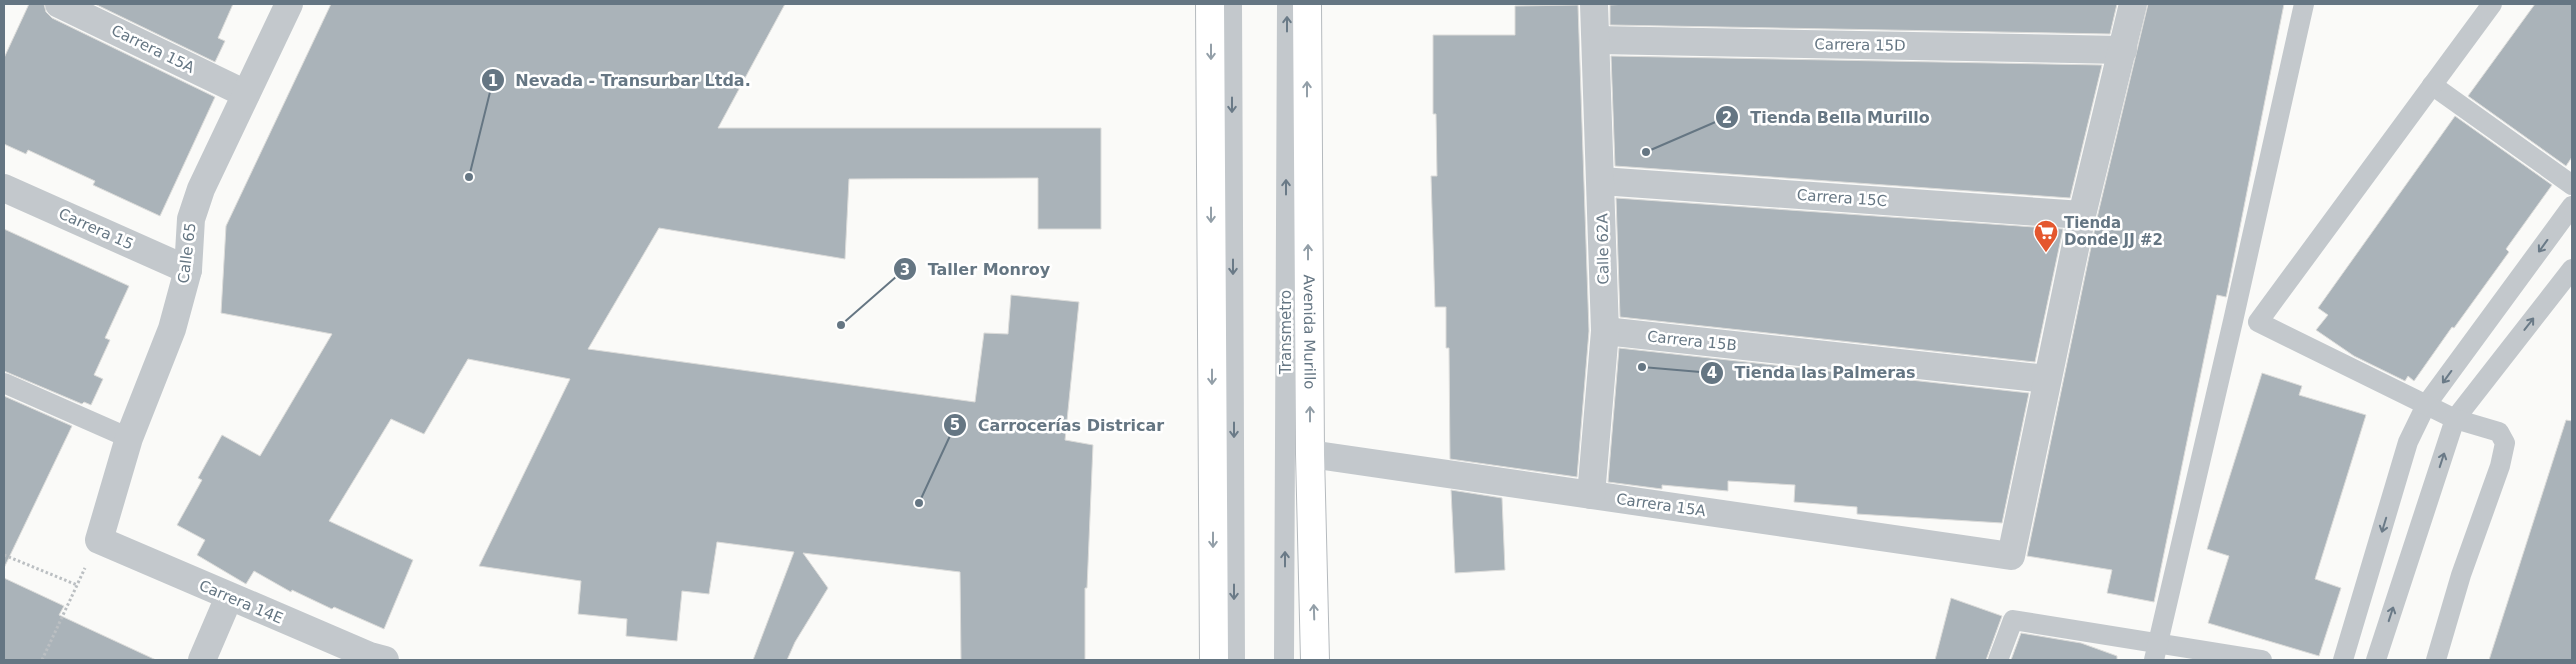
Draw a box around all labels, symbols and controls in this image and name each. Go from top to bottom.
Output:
one-way arrow [1282,16,1292,32]
street label: Carrera 15A [109,21,198,77]
street label: Carrera 15D [1814,35,1906,55]
one-way arrow [1206,44,1216,60]
callout: Nevada - Transurbar Ltda. [480,65,761,96]
text: Nevada - Transurbar Ltda. [515,71,751,90]
text: 1 [488,72,498,90]
one-way arrow [1302,81,1312,98]
one-way arrow [1227,96,1237,113]
callout: Tienda Bella Murillo [1715,102,1939,133]
text: Tienda Bella Murillo [1750,108,1930,127]
text: 2 [1722,109,1732,127]
one-way arrow [1281,179,1291,195]
street label: Carrera 15C [1796,186,1888,210]
street label: Carrera 15 [56,205,136,253]
one-way arrow [1207,207,1216,223]
street label: Calle 62A [1593,212,1613,285]
place label: Tienda Donde JJ #2 [2064,214,2163,249]
supermarket icon: Tienda Donde JJ #2 [2033,219,2059,253]
street label: Calle 65 [174,222,200,284]
one-way arrow [2538,239,2549,252]
one-way arrow [1304,244,1313,260]
callout: Taller Monroy [892,254,1060,285]
one-way arrow [1228,259,1238,275]
text: Taller Monroy [928,260,1051,279]
text: 3 [900,261,910,279]
street label: Avenida Murillo [1300,274,1319,390]
street label: Transmetro [1277,290,1295,375]
one-way arrow [2524,317,2534,331]
street label: Carrera 15B [1646,327,1738,355]
callout: Tienda las Palmeras [1699,357,1926,388]
text: Tienda las Palmeras [1734,363,1916,382]
text: 4 [1707,364,1717,382]
one-way arrow [1207,369,1217,385]
one-way arrow [2442,370,2452,384]
one-way arrow [1305,406,1315,422]
callout: Carrocerías Districar [943,410,1174,441]
text: 5 [950,416,960,434]
text: Carrocerías Districar [978,416,1164,435]
one-way arrow [1229,422,1239,438]
one-way arrow [2438,452,2447,468]
street label: Carrera 15A [1615,490,1708,520]
one-way arrow [2378,516,2388,532]
one-way arrow [1208,532,1218,548]
one-way arrow [1280,551,1290,568]
street label: Carrera 14E [196,576,286,628]
one-way arrow [1229,584,1239,600]
one-way arrow [1310,604,1319,620]
one-way arrow [2387,606,2397,622]

